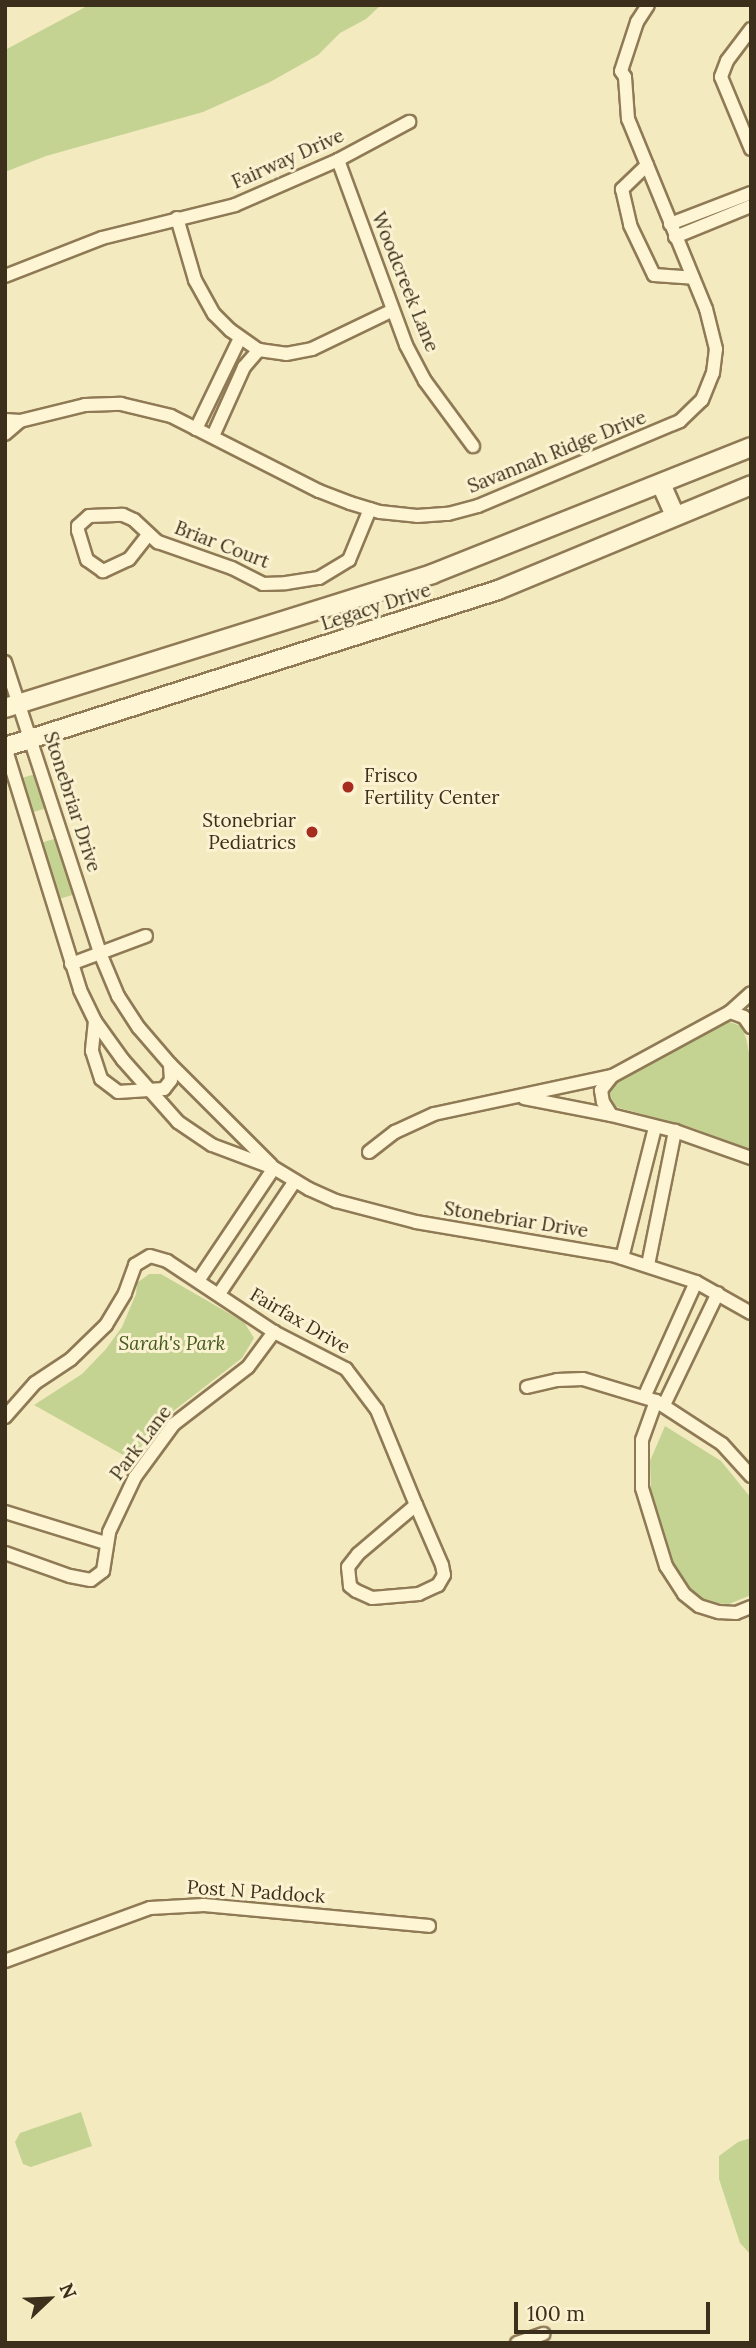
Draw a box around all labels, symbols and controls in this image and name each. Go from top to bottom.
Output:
street label: Fairway Drive [228,124,348,194]
street label: Woodcreek Lane [367,209,443,355]
street label: Savannah Ridge Drive [464,406,650,498]
street label: Briar Court [171,516,273,574]
street label: Legacy Drive [318,579,434,635]
street label: Stonebriar Drive [39,729,105,875]
place label: Frisco Fertility Center [364,765,500,809]
marker: Frisco Fertility Center [338,777,358,797]
place label: Stonebriar Pediatrics [202,810,296,854]
marker: Stonebriar Pediatrics [302,822,322,842]
street label: Stonebriar Drive [442,1197,590,1243]
street label: Fairfax Drive [246,1283,354,1359]
park label: Sarah's Park [119,1333,225,1355]
street label: Park Lane [106,1401,176,1485]
street label: Post N Paddock [186,1876,326,1908]
north arrow [14,2264,84,2334]
text: N [54,2279,82,2302]
scale bar [518,2288,714,2332]
text: 100 m [527,2300,585,2327]

